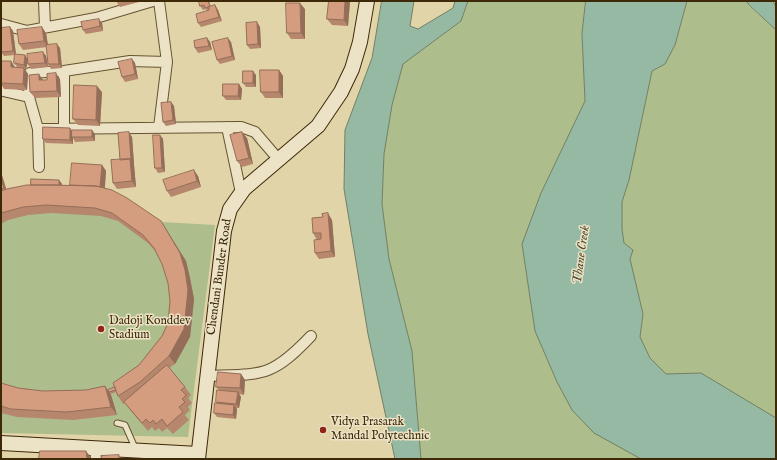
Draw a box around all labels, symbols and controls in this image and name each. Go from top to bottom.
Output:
street label: Chendani Bunder Road [205,218,235,336]
water label: Thane Creek [570,225,594,285]
place label: Dadoji Konddev Stadium [109,315,190,343]
marker: Dadoji Konddev Stadium [96,324,106,334]
place label: Vidya Prasarak Mandal Polytechnic [331,416,429,444]
marker: Vidya Prasarak Mandal Polytechnic [318,425,328,435]

